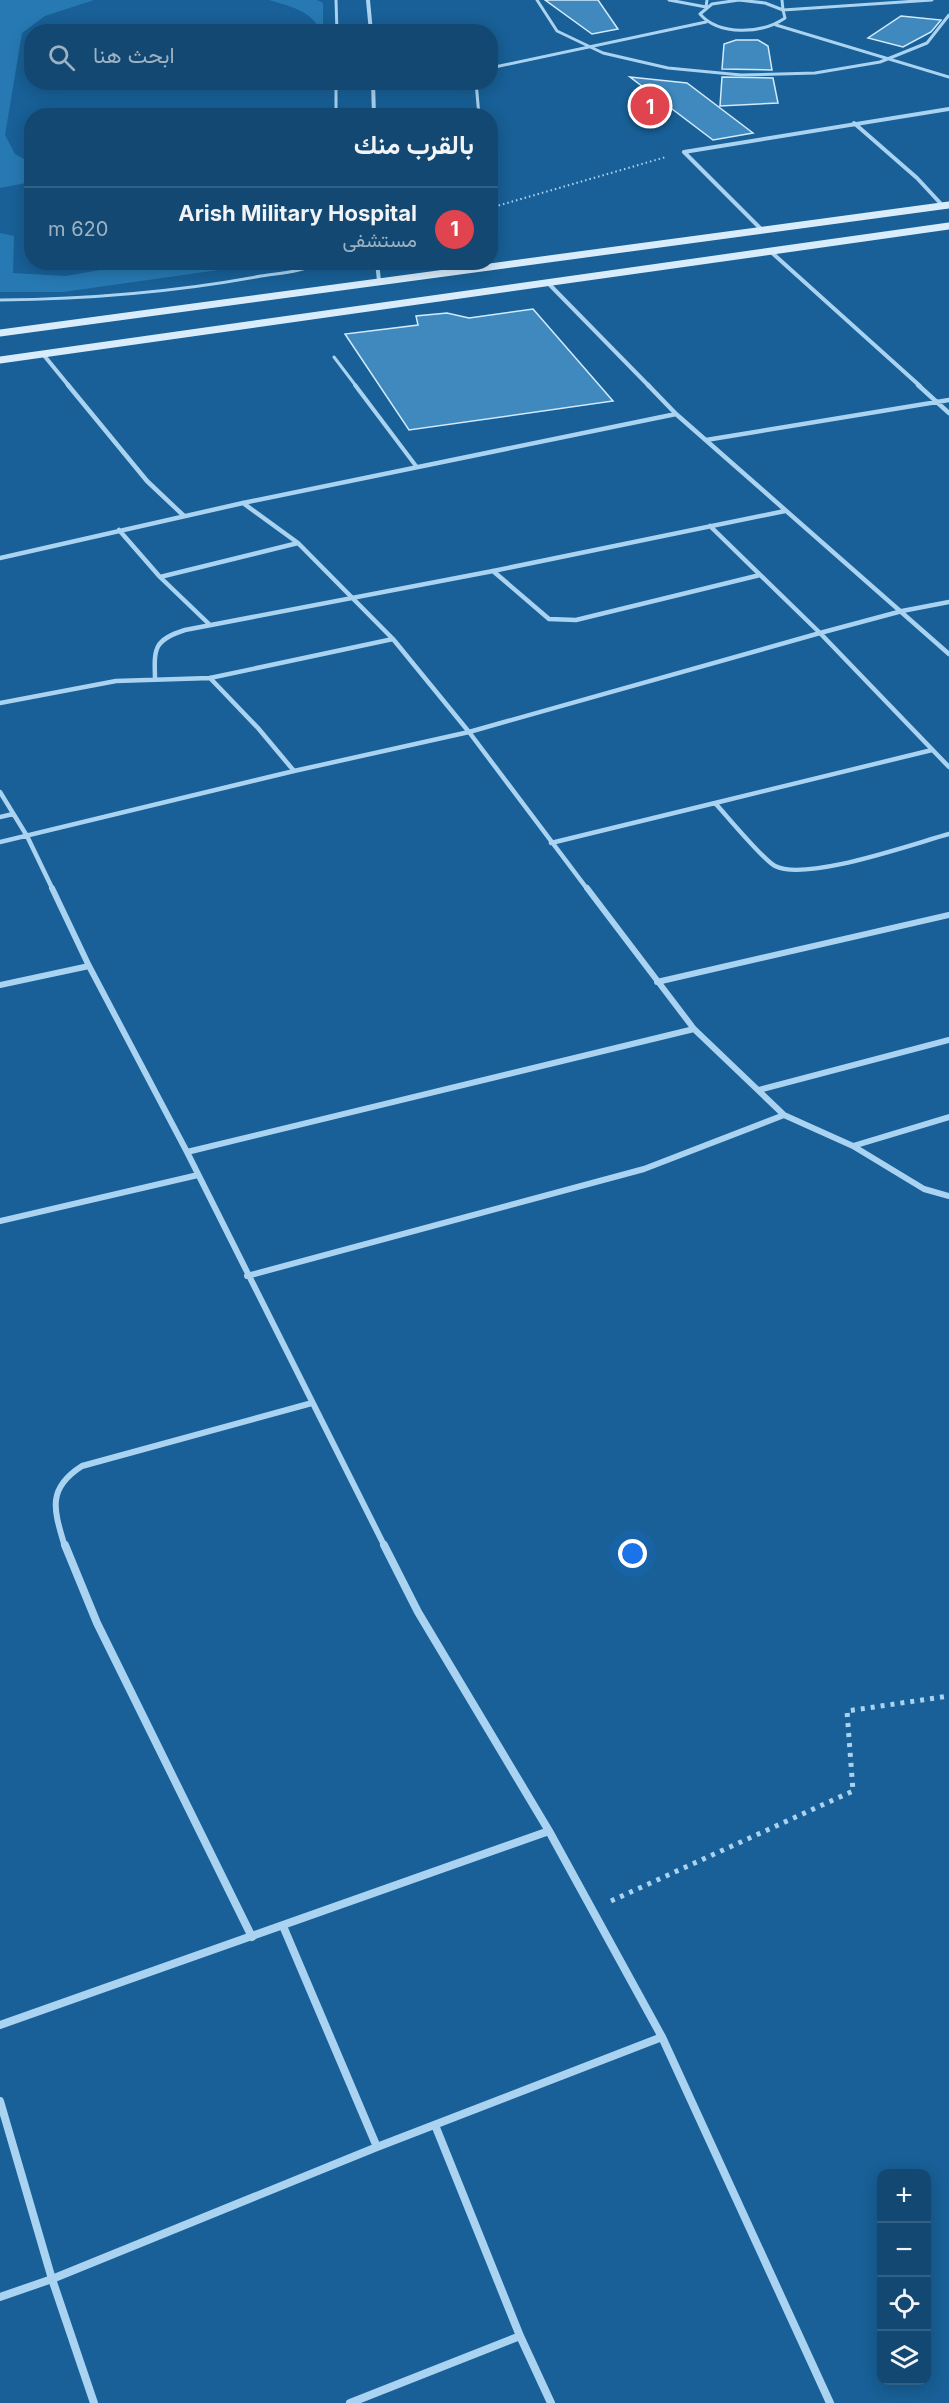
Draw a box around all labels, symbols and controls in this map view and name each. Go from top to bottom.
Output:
search box [24,24,498,90]
icon: search [45,41,78,74]
text: ابحث هنا [93,42,175,68]
pin: 1 [630,84,670,128]
text: بالقرب منك [354,129,474,160]
text: Arish Military Hospital [178,200,417,226]
text: 620 m [48,217,108,241]
text: 1 [450,217,459,241]
text: مستشفى [342,228,417,252]
your location [618,1539,647,1568]
map controls [877,2169,931,2385]
button: + [877,2169,931,2223]
button: − [877,2223,931,2277]
button: locate [877,2277,931,2331]
button: layers [877,2331,931,2385]

